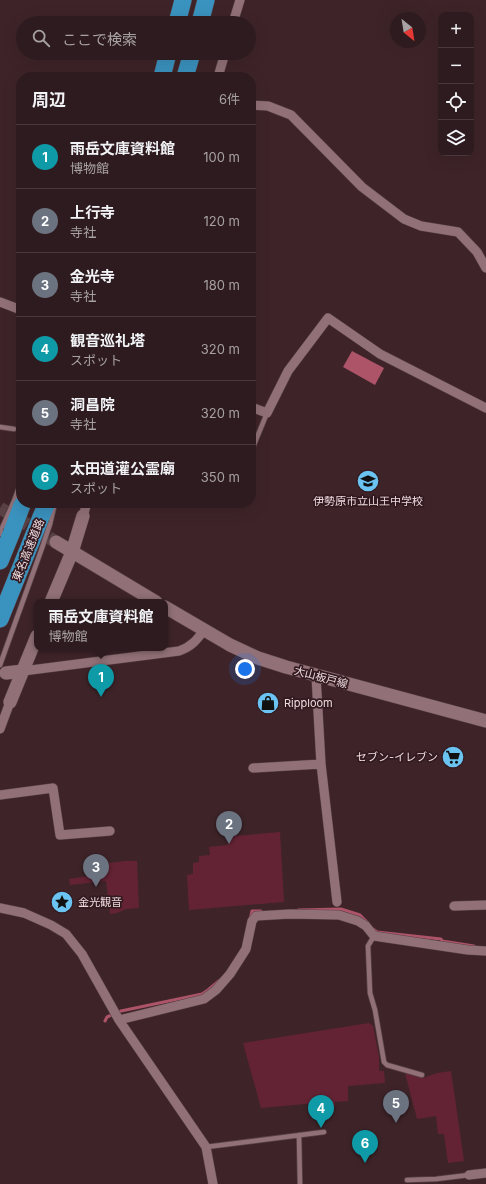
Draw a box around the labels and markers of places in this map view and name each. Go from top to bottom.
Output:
school or university icon: 伊勢原市立山王中学校 [355,468,381,494]
place label: 伊勢原市立山王中学校 [313,494,423,508]
pin: 1 [88,664,114,697]
shop icon: Ripploom [255,690,281,716]
place label: Ripploom [284,696,333,710]
supermarket icon: セブン-イレブン [440,744,466,770]
place label: セブン-イレブン [356,750,438,764]
pin: 2 [216,811,242,844]
pin: 3 [83,854,109,887]
place icon: 金光観音 [49,889,75,915]
place label: 金光観音 [78,895,122,909]
pin: 5 [383,1090,409,1123]
pin: 4 [308,1095,334,1128]
pin: 6 [352,1130,378,1163]

